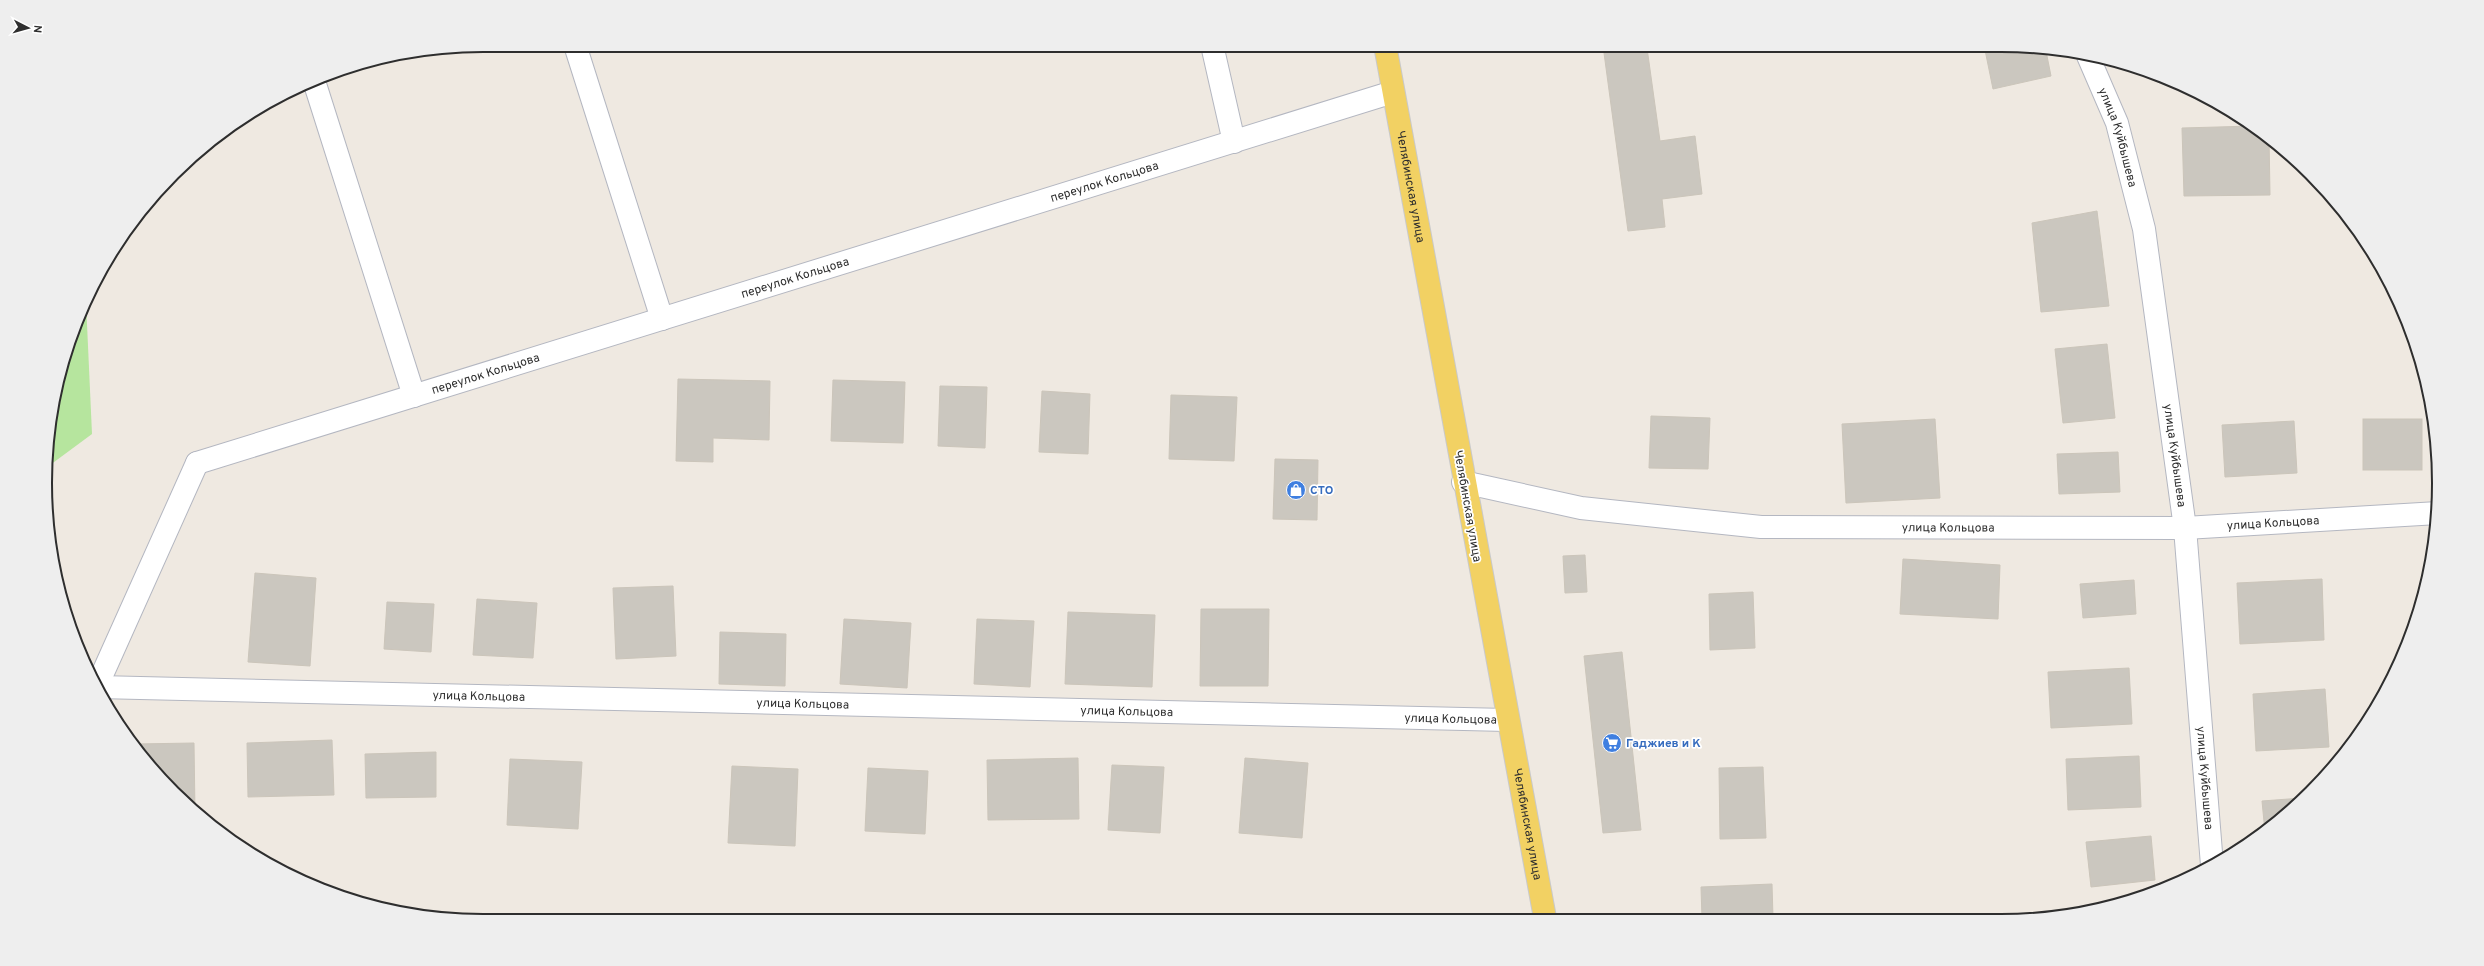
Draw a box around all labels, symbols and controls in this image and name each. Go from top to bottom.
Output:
north arrow [8,8,48,48]
text: N [30,24,44,34]
street label: улица Куйбышева [2094,85,2140,189]
street label: Челябинская улица [1392,130,1428,244]
street label: переулок Кольцова [1049,158,1161,207]
street label: переулок Кольцова [739,254,851,303]
street label: переулок Кольцова [430,350,542,399]
street label: улица Куйбышева [2159,403,2189,508]
street label: Челябинская улица [1449,449,1485,563]
shop icon: СТО [1285,479,1307,501]
place label: СТО [1310,483,1334,499]
street label: улица Кольцова [2226,513,2320,535]
street label: улица Кольцова [1902,520,1995,537]
street label: улица Кольцова [432,688,525,706]
street label: улица Кольцова [756,695,849,714]
street label: улица Кольцова [1080,703,1173,721]
street label: улица Кольцова [1404,711,1497,729]
street label: улица Куйбышева [2192,726,2216,831]
supermarket icon: Гаджиев и К [1601,732,1623,754]
place label: Гаджиев и К [1626,736,1701,752]
street label: Челябинская улица [1509,767,1545,881]

